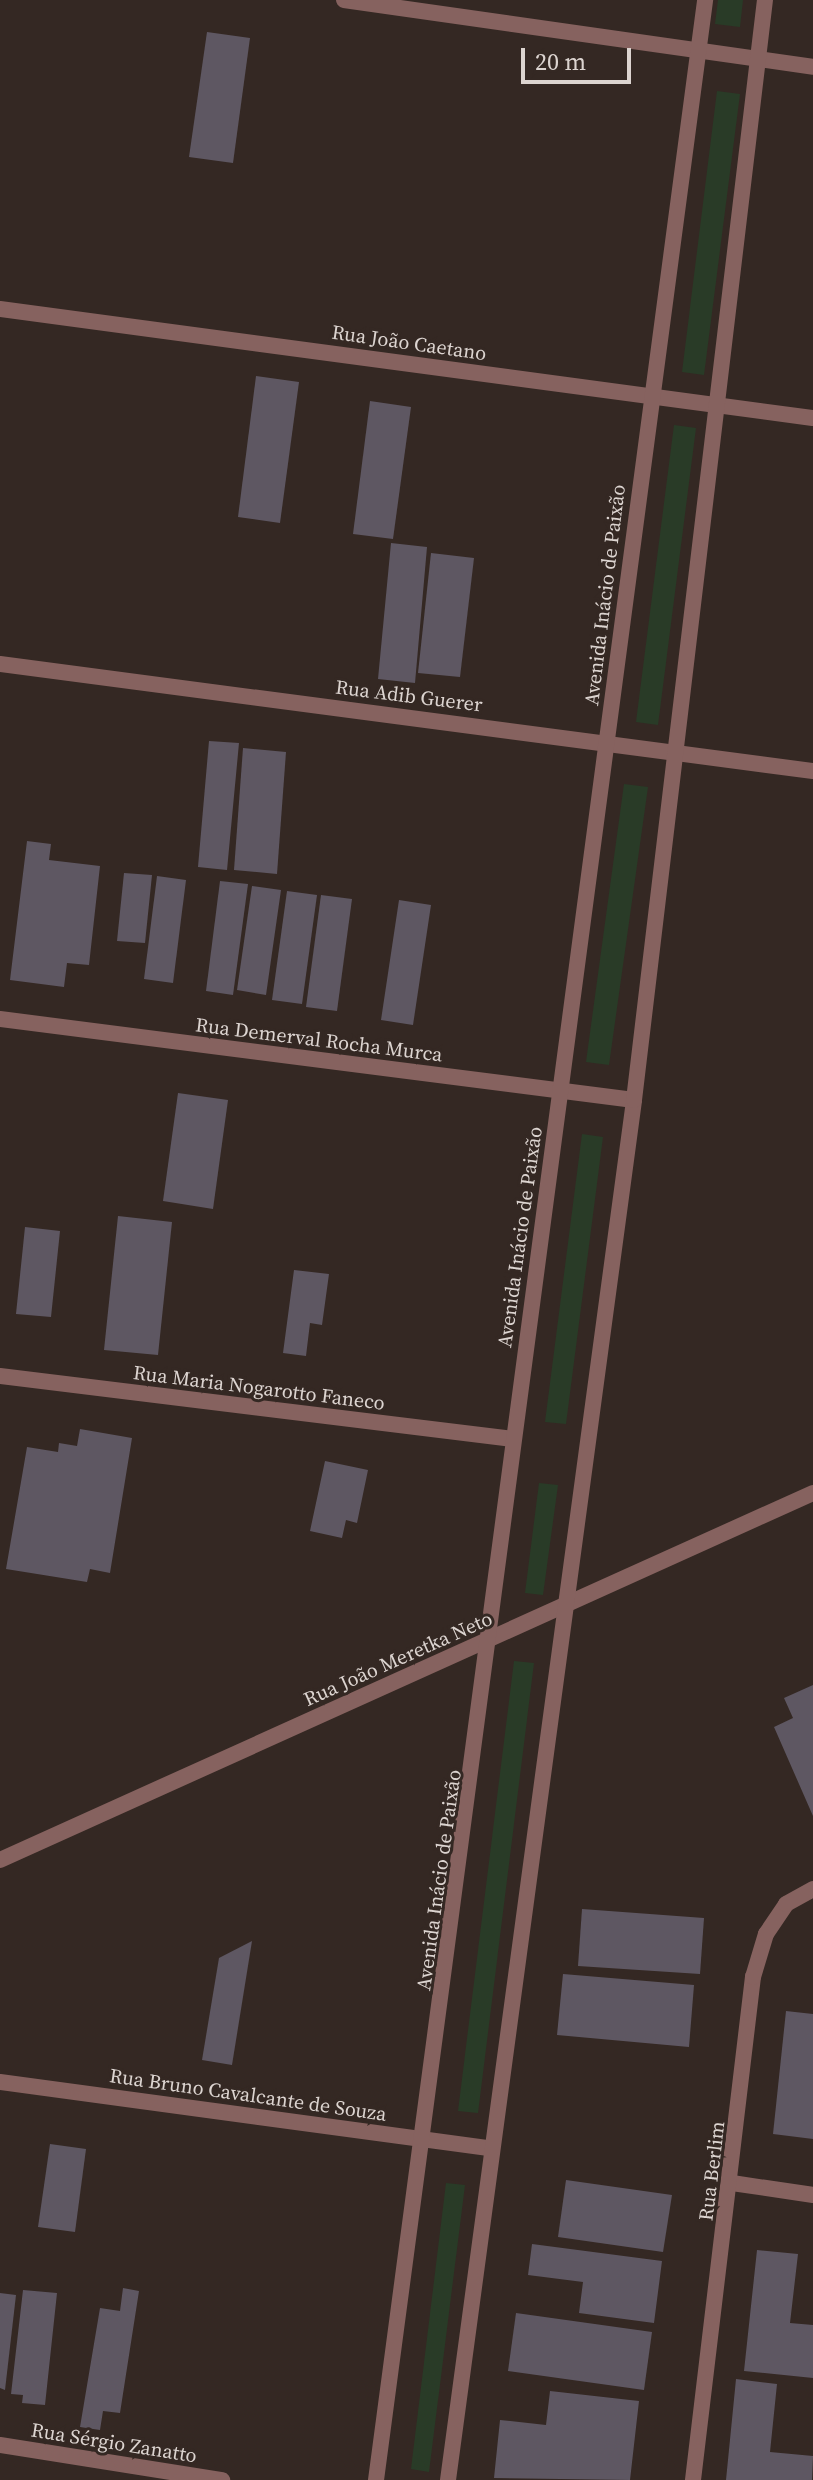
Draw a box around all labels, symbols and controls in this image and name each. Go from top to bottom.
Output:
scale bar [525,32,635,82]
text: 20 m [535,45,586,78]
street label: Rua João Caetano [330,320,488,366]
street label: Avenida Inácio de Paixão [580,483,630,707]
street label: Rua Adib Guerer [334,675,484,717]
street label: Rua Demerval Rocha Murca [194,1013,444,1067]
street label: Avenida Inácio de Paixão [493,1125,547,1349]
street label: Rua Maria Nogarotto Faneco [132,1361,386,1415]
street label: Rua João Meretka Neto [300,1607,496,1711]
street label: Avenida Inácio de Paixão [412,1768,466,1992]
street label: Rua Bruno Cavalcante de Souza [108,2064,388,2126]
street label: Rua Berlim [694,2120,730,2222]
street label: Rua Sérgio Zanatto [29,2418,199,2468]

